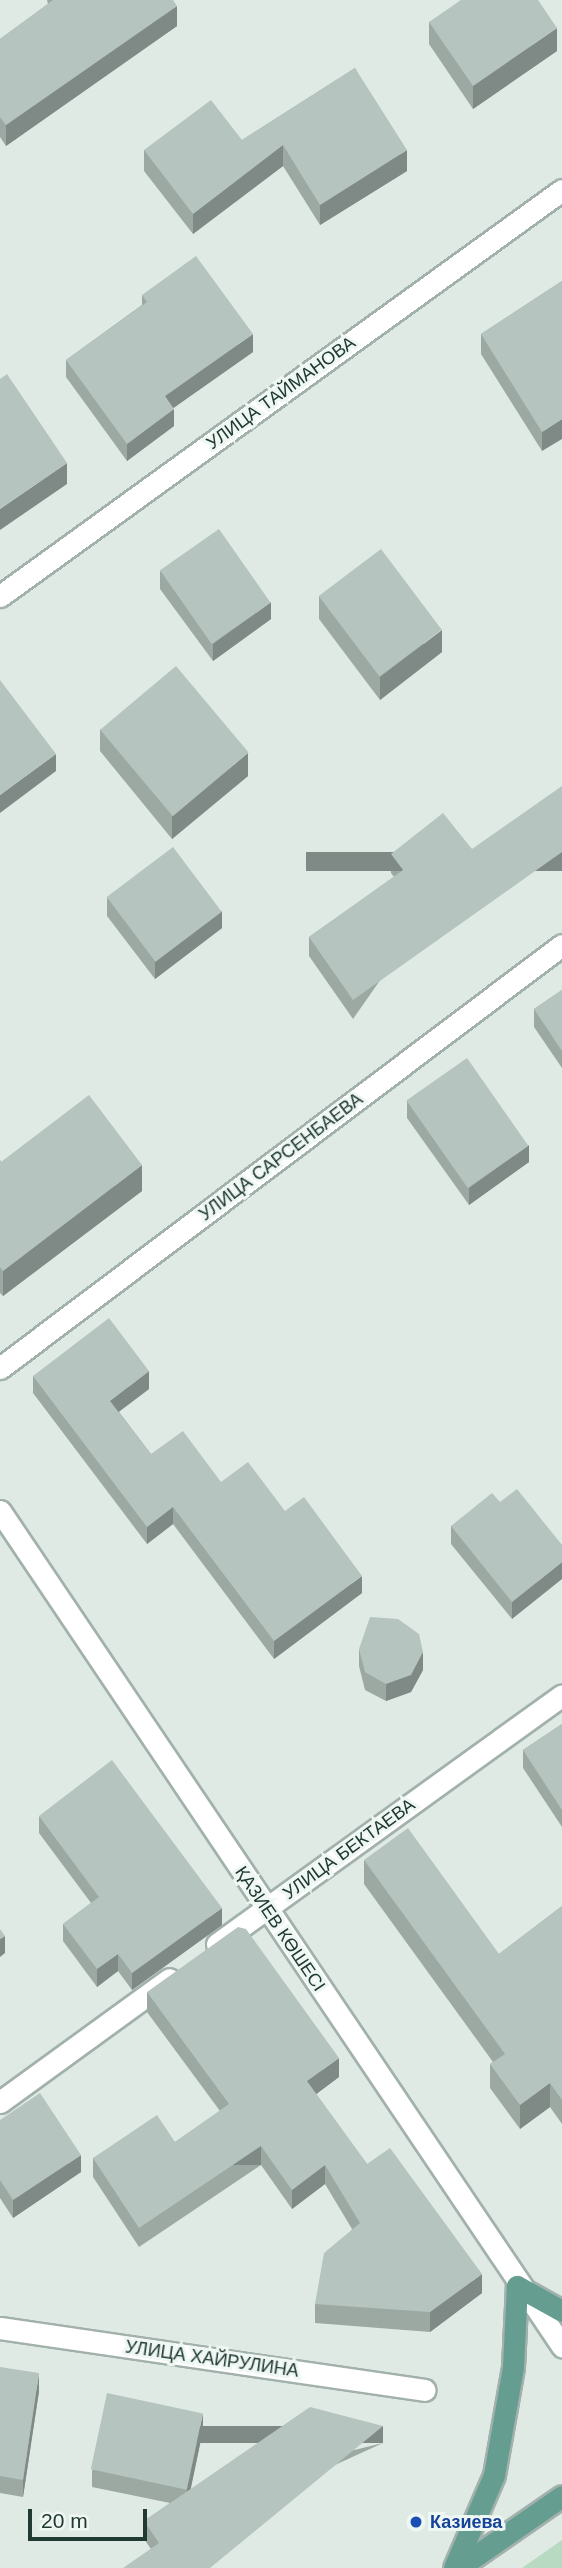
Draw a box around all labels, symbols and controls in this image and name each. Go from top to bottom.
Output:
street label: УЛИЦА ТАЙМАНОВА [202,332,360,454]
street label: УЛИЦА САРСЕНБАЕВА [195,1088,367,1226]
street label: УЛИЦА БЕКТАЕВА [279,1794,419,1904]
street label: ҚАЗИЕВ КӨШЕСІ [230,1862,330,1996]
street label: УЛИЦА ХАЙРУЛИНА [124,2336,300,2382]
scale bar [32,2494,150,2538]
text: 20 m [41,2509,88,2532]
place label: Казиева [430,2511,502,2533]
marker: Казиева [408,2514,424,2530]

